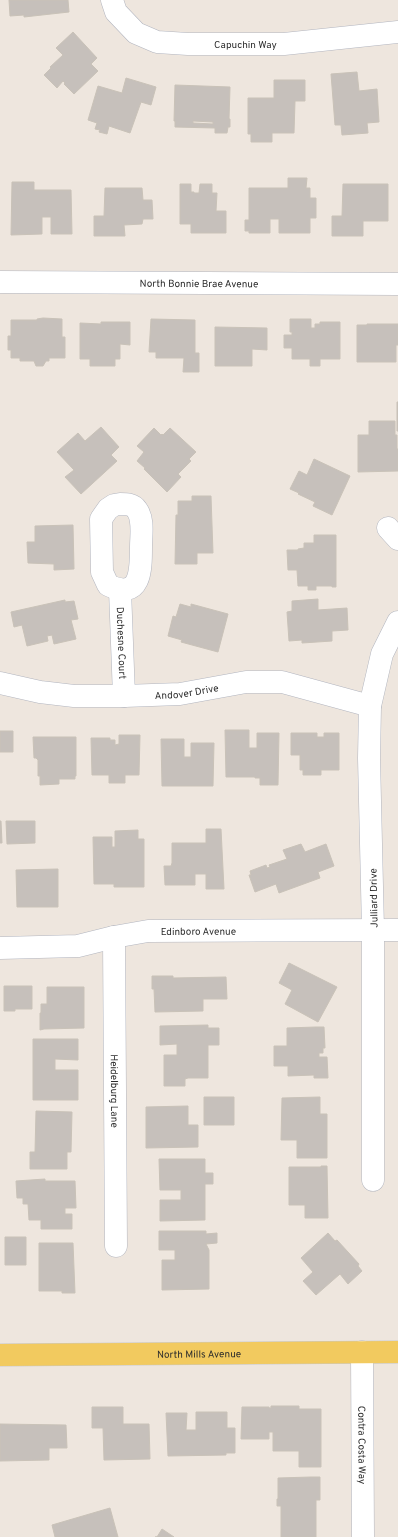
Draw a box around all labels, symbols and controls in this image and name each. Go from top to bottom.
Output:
street label: Capuchin Way [214,39,277,52]
street label: North Bonnie Brae Avenue [140,278,258,291]
street label: Duchesne Court [113,607,128,680]
street label: Andover Drive [154,682,220,703]
street label: Julliard Drive [367,868,382,928]
street label: Edinboro Avenue [161,926,236,939]
street label: Heidelburg Lane [107,1054,120,1128]
street label: North Mills Avenue [157,1348,241,1362]
street label: Contra Costa Way [354,1406,368,1484]

